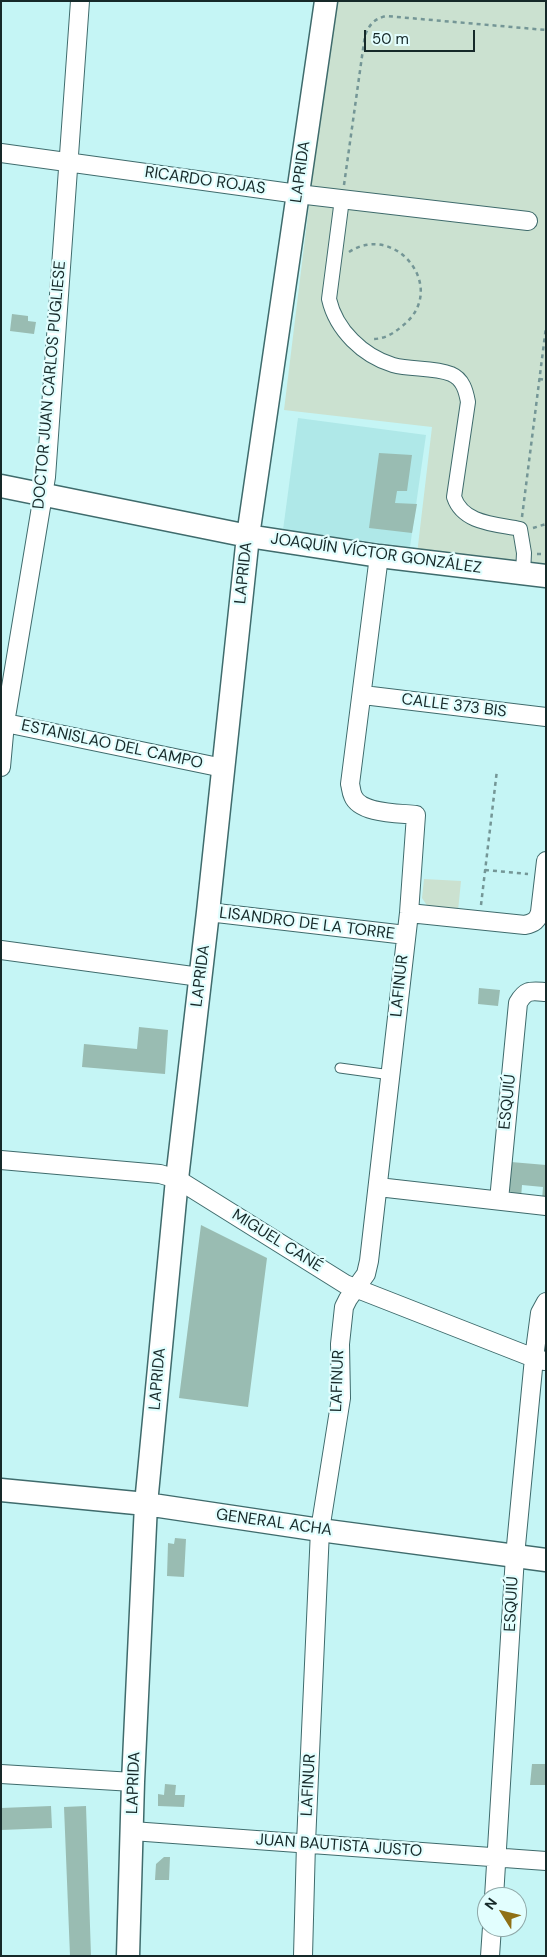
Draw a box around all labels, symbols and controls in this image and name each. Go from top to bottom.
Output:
scale bar [367,20,478,52]
text: 50 m [372,29,409,49]
street label: LAPRIDA [287,140,315,204]
street label: RICARDO ROJAS [143,163,267,199]
street label: DOCTOR JUAN CARLOS PUGLIESE [30,260,70,510]
street label: JOAQUÍN VÍCTOR GONZÁLEZ [269,530,483,578]
street label: LAPRIDA [231,541,257,605]
street label: CALLE 373 BIS [400,690,508,722]
street label: ESTANISLAO DEL CAMPO [19,716,205,774]
street label: LISANDRO DE LA TORRE [218,904,396,944]
street label: LAPRIDA [188,944,214,1008]
street label: LAFINUR [387,954,413,1018]
street label: ESQUIÚ [496,1073,520,1131]
street label: MIGUEL CANÉ [228,1205,326,1277]
street label: LAPRIDA [146,1347,170,1411]
street label: LAFINUR [327,1349,349,1413]
street label: GENERAL ACHA [215,1505,333,1541]
street label: ESQUIÚ [501,1576,523,1632]
street label: LAPRIDA [123,1751,145,1815]
street label: LAFINUR [298,1753,320,1817]
street label: JUAN BAUTISTA JUSTO [255,1831,423,1861]
north arrow [477,1887,527,1937]
text: N [480,1894,501,1913]

